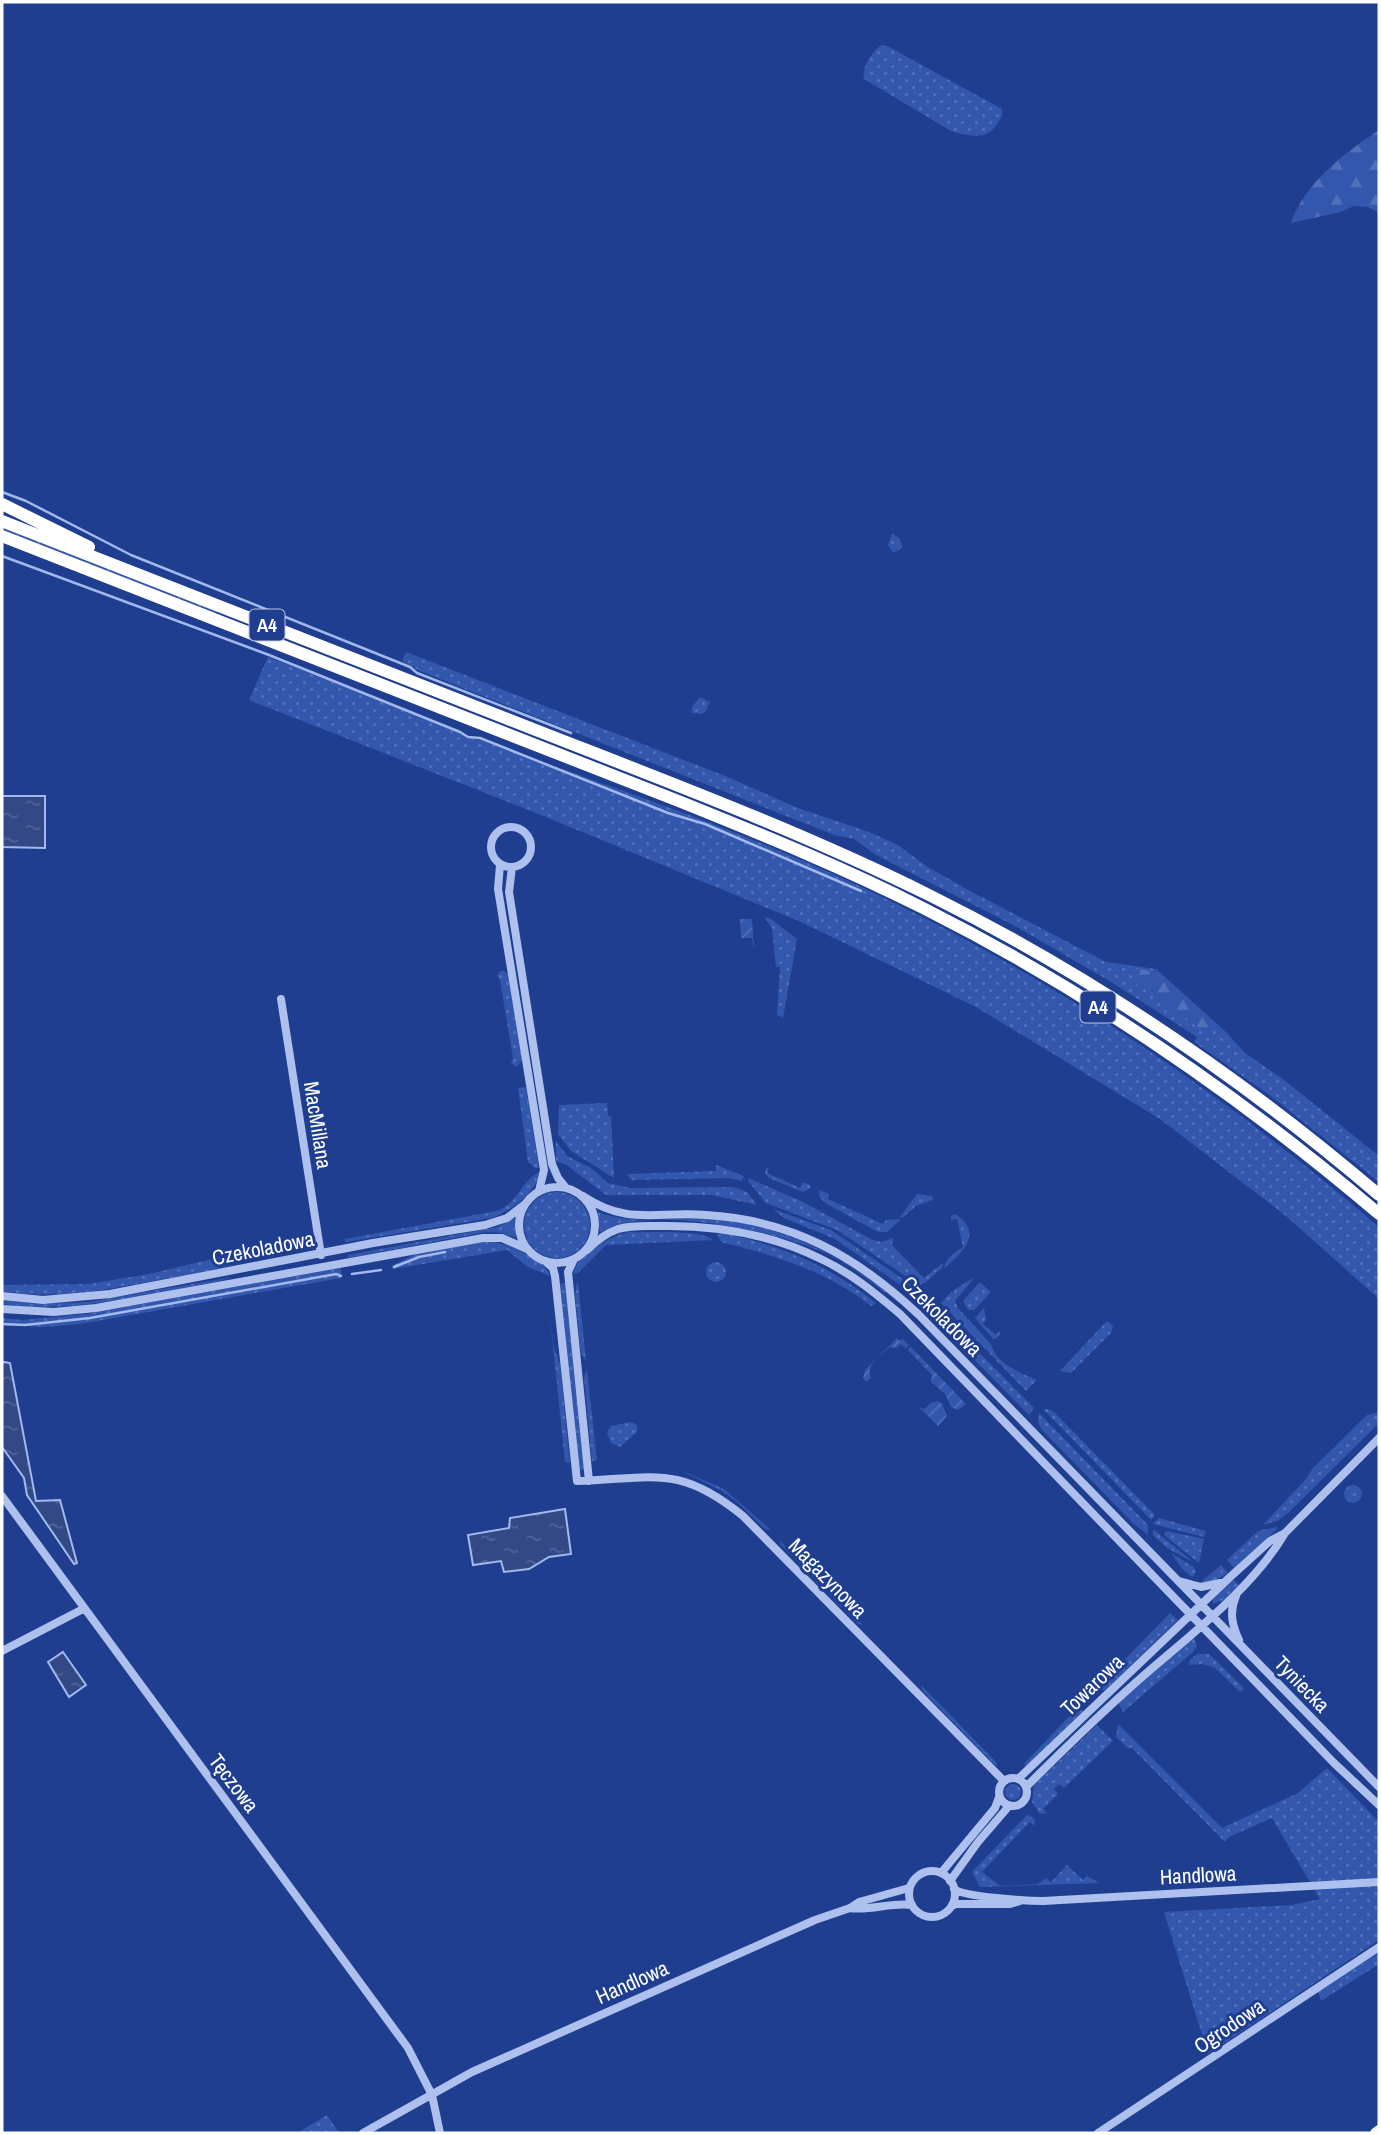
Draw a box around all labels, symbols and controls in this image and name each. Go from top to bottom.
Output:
road number: A4 [250,610,284,640]
road number: A4 [1080,992,1116,1023]
street label: MacMillana [297,1079,339,1171]
street label: Czekoladowa [209,1224,317,1272]
street label: Czekoladowa [895,1269,989,1363]
street label: Magazynowa [782,1531,874,1625]
street label: Towarowa [1054,1647,1130,1722]
street label: Tyniecka [1268,1649,1337,1719]
street label: Tęczowa [202,1748,266,1819]
street label: Handlowa [1159,1858,1237,1891]
street label: Handlowa [591,1953,673,2011]
street label: Ogrodowa [1188,1992,1270,2060]

